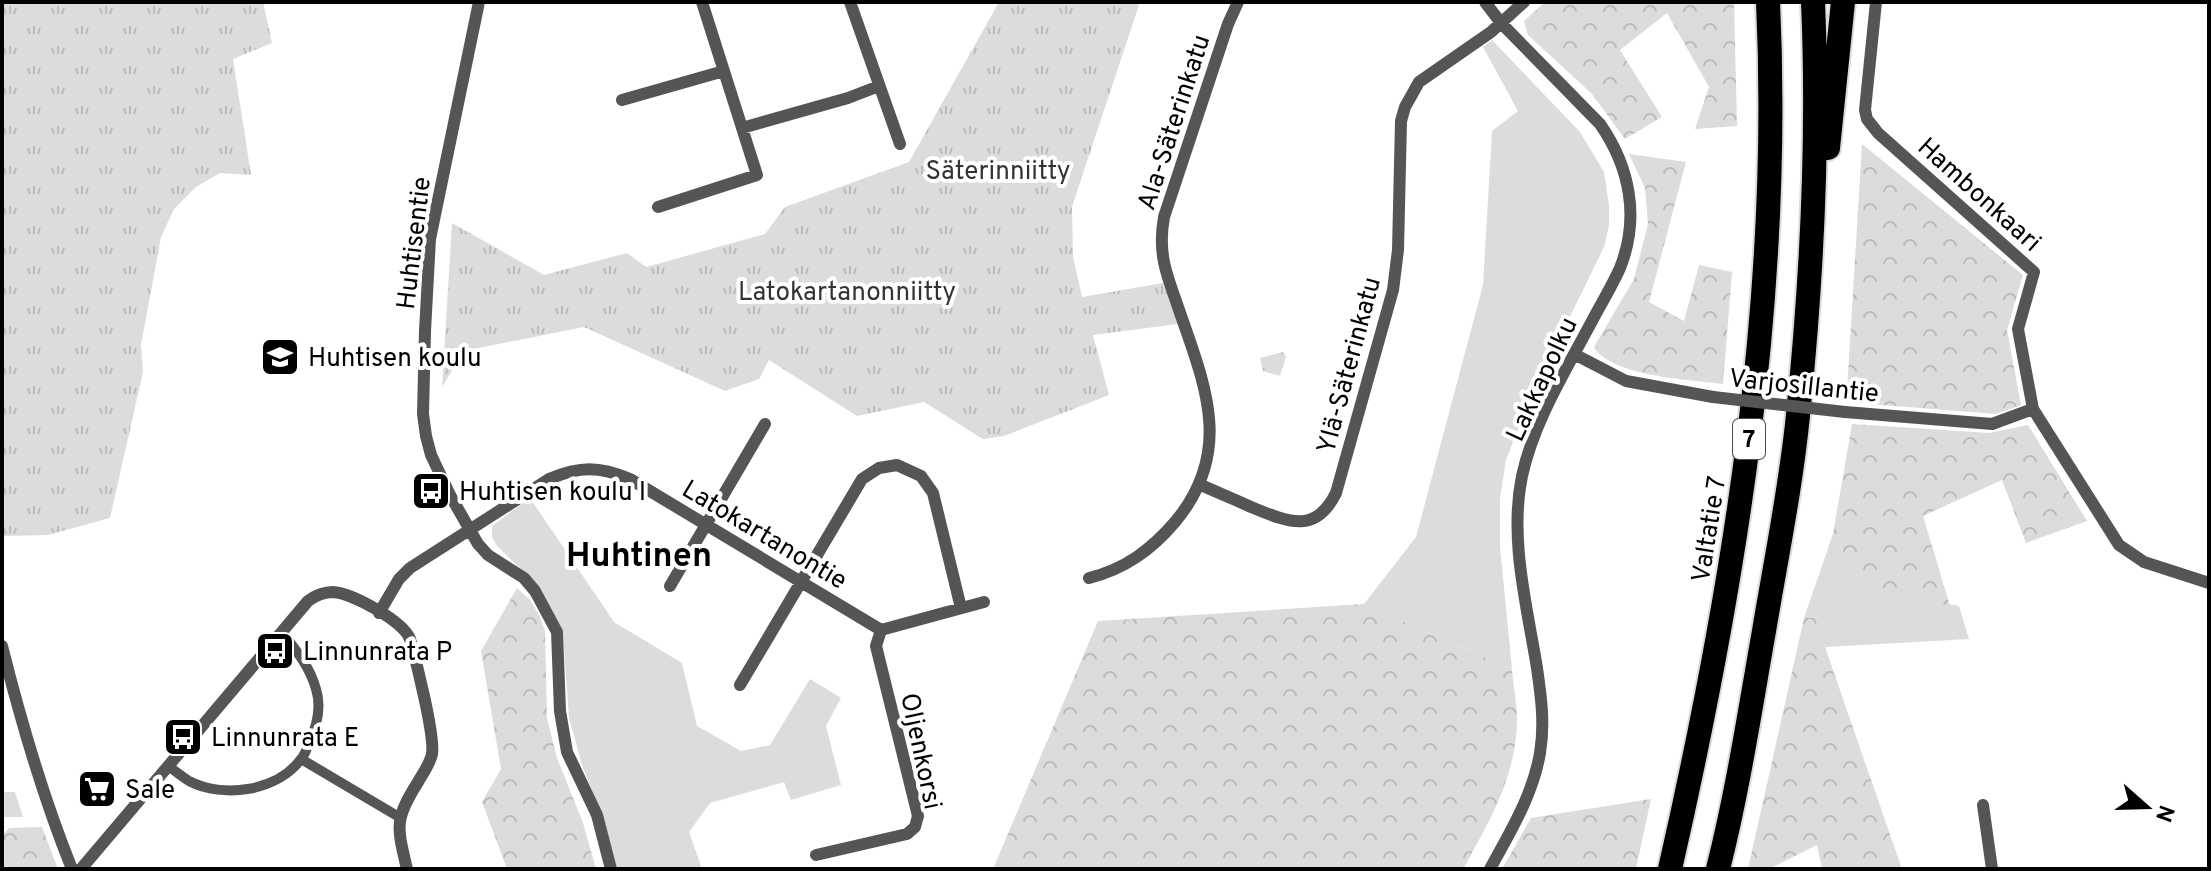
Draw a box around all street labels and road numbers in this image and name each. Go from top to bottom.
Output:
street label: Ala-Säterinkatu [1131,31,1219,215]
street label: Hambonkaari [1910,132,2047,260]
street label: Huhtisentie [391,175,440,311]
street label: Ylä-Säterinkatu [1311,274,1390,458]
street label: Lakkapolku [1500,313,1586,448]
street label: Varjosillantie [1727,363,1880,412]
road number: 7 [1733,419,1765,459]
street label: Latokartanontie [675,474,852,598]
street label: Valtatie 7 [1686,474,1735,585]
street label: Oljenkorsi [891,690,948,813]

